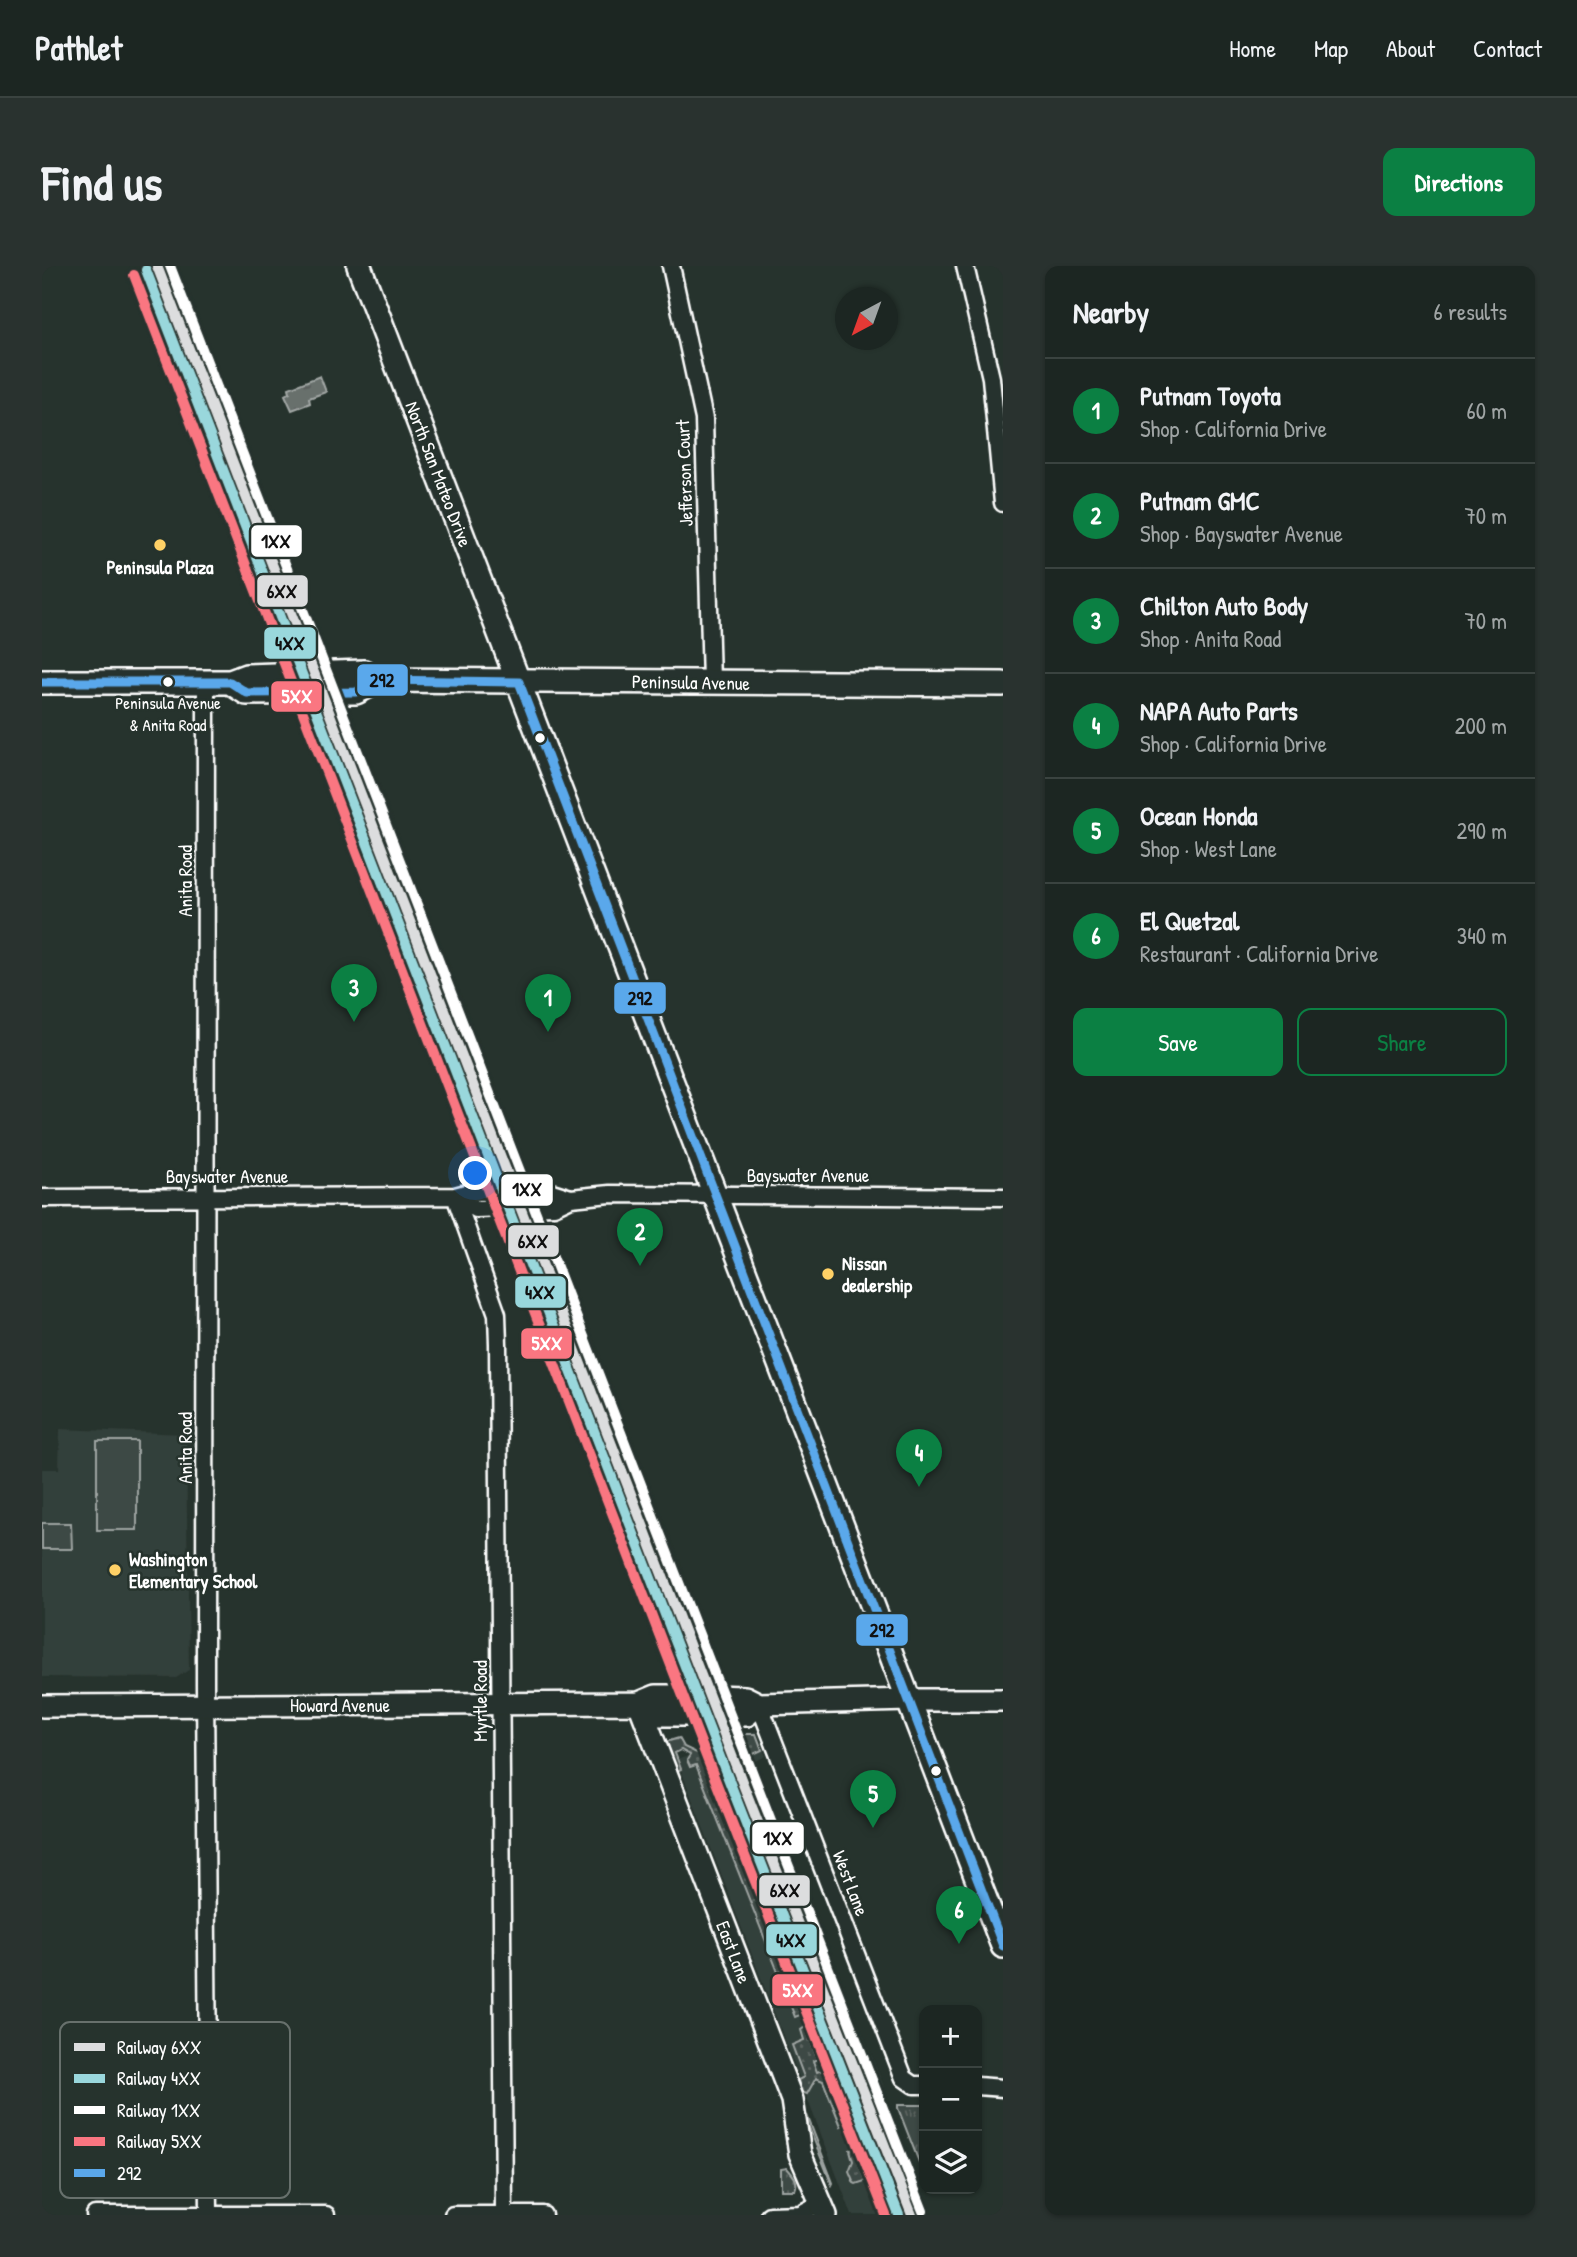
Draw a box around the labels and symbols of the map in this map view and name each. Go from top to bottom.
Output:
north arrow [835,287,898,350]
street label: North San Mateo Drive [399,398,479,551]
street label: Jefferson Court [669,419,699,527]
line badge: 1XX [250,524,303,558]
text: 1XX [261,528,291,554]
marker: Peninsula Plaza [152,537,168,553]
place label: Peninsula Plaza [106,554,214,580]
line badge: 6XX [256,574,309,608]
text: 6XX [267,578,298,604]
line badge: 4XX [263,626,317,660]
text: 4XX [275,630,306,656]
line badge: 292 [356,663,409,697]
text: 292 [370,667,394,693]
street label: Peninsula Avenue [632,668,751,696]
marker: Peninsula Avenue & Anita Road [161,675,175,689]
line badge: 5XX [270,680,323,713]
text: 5XX [282,683,313,709]
place label: Peninsula Avenue & Anita Road [115,691,221,736]
unlabelled marker [533,731,547,745]
street label: Anita Road [172,845,198,917]
pin: 3 [331,964,377,1022]
pin: 1 [525,974,571,1032]
line badge: 292 [613,981,667,1015]
text: 292 [628,985,652,1011]
your location [458,1156,492,1190]
street label: Bayswater Avenue [747,1162,870,1188]
street label: Bayswater Avenue [166,1163,289,1189]
line badge: 1XX [500,1173,554,1207]
text: 1XX [512,1176,542,1202]
pin: 2 [617,1208,663,1266]
line badge: 6XX [507,1224,560,1258]
text: 6XX [518,1228,549,1254]
place label: Nissan dealership [842,1250,913,1299]
marker: Nissan dealership [820,1266,836,1282]
line badge: 4XX [514,1275,567,1309]
text: 4XX [525,1279,556,1305]
line badge: 5XX [520,1327,573,1360]
text: 5XX [532,1330,563,1356]
street label: Anita Road [172,1412,198,1484]
pin: 4 [896,1429,942,1487]
place label: Washington Elementary School [129,1546,258,1595]
marker: Washington Elementary School [107,1562,123,1578]
line badge: 292 [855,1613,909,1647]
text: 292 [870,1617,894,1643]
street label: Myrtle Road [467,1660,493,1742]
street label: Howard Avenue [290,1692,390,1718]
unlabelled marker [929,1764,943,1778]
pin: 5 [850,1770,896,1828]
line badge: 1XX [751,1821,805,1855]
text: 1XX [763,1825,793,1851]
street label: West Lane [827,1847,876,1920]
line badge: 6XX [758,1874,811,1907]
text: 6XX [770,1877,801,1903]
pin: 6 [936,1886,982,1944]
street label: East Lane [710,1917,758,1987]
line badge: 4XX [765,1923,818,1957]
text: 4XX [776,1927,807,1953]
line badge: 5XX [771,1973,824,2007]
text: 5XX [783,1977,814,2003]
legend [60,2022,290,2198]
text: Railway 6XX [117,2034,201,2060]
text: Railway 4XX [117,2065,201,2091]
text: Railway 1XX [117,2097,201,2123]
text: Railway 5XX [117,2128,202,2154]
text: 292 [117,2160,142,2186]

